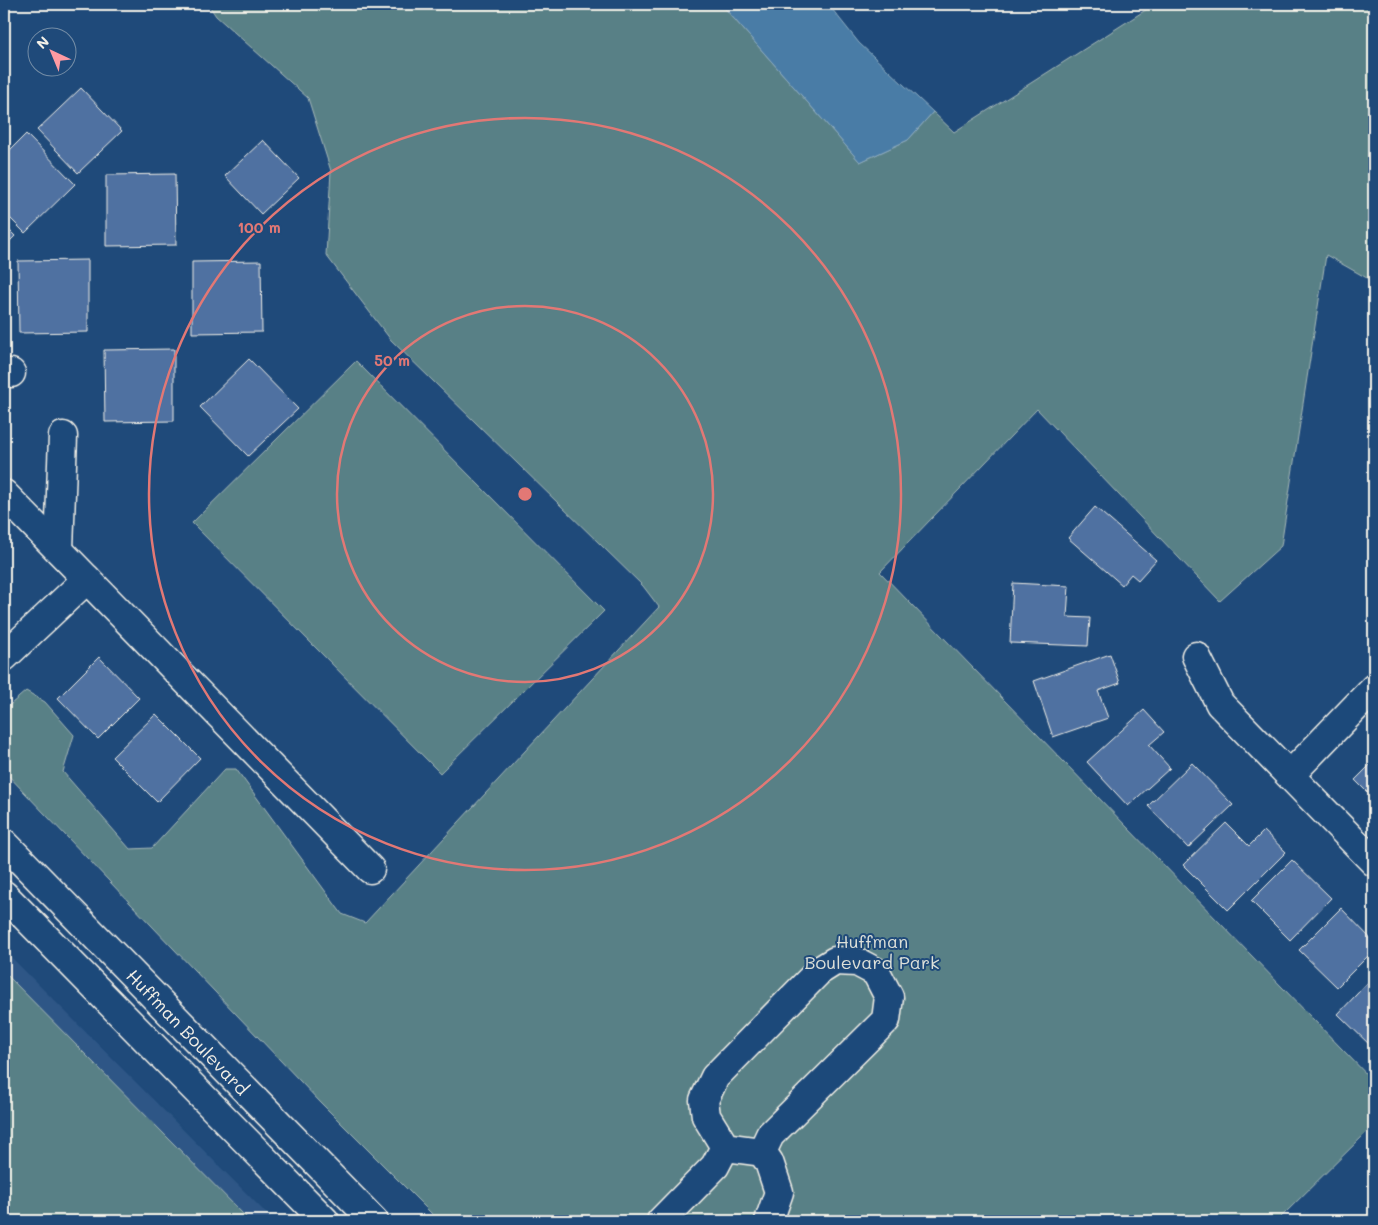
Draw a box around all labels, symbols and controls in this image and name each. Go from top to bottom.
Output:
north arrow [28,28,78,78]
text: N [32,32,53,53]
text: 100 m [237,217,281,237]
text: 50 m [374,350,410,370]
centre of rings [516,485,534,503]
park label: Huffman Boulevard Park [804,929,940,974]
street label: Huffman Boulevard [122,964,254,1100]

